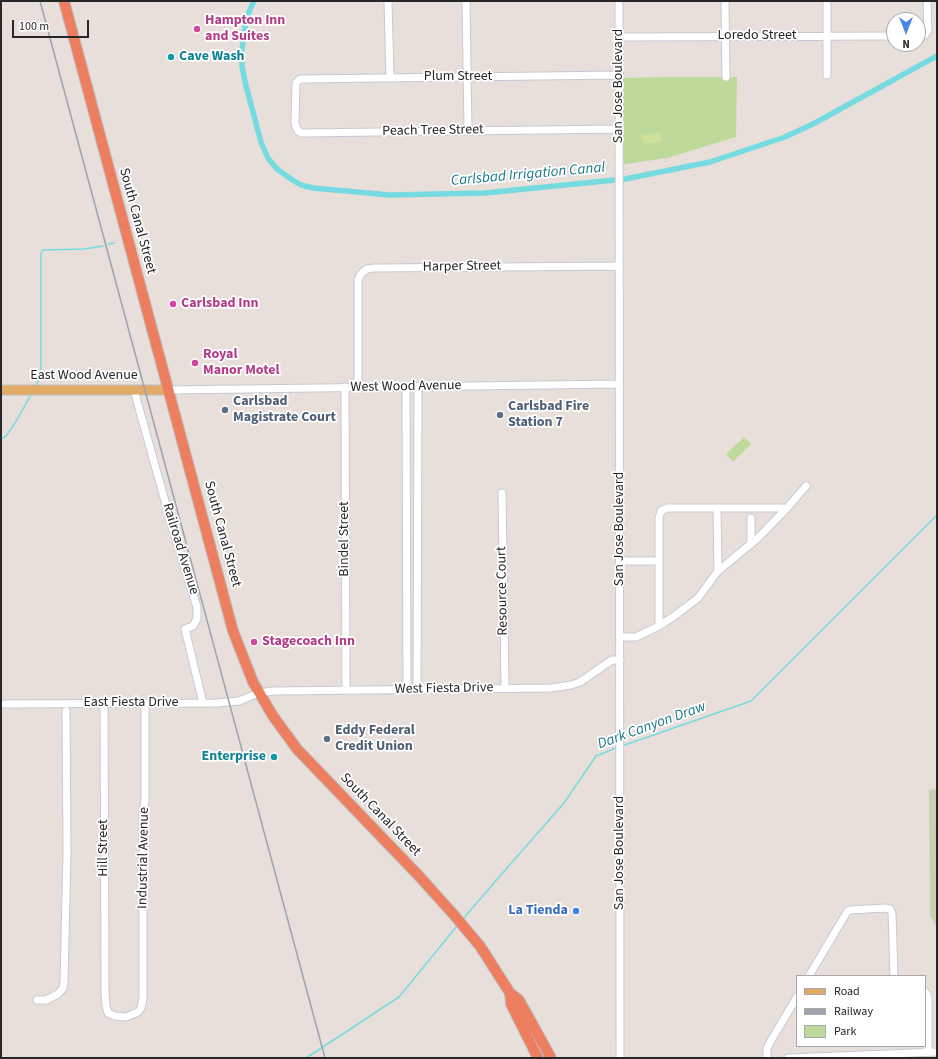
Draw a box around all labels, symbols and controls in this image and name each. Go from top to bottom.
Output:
scale bar [14,12,91,38]
north arrow [886,12,926,52]
place label: Hampton Inn and Suites [205,13,285,46]
text: 100 m [19,18,49,35]
marker: Hampton Inn and Suites [192,24,202,34]
street label: Loredo Street [717,28,797,44]
street label: San Jose Boulevard [611,29,627,143]
text: N [902,36,910,51]
place label: Cave Wash [179,49,245,65]
marker: Cave Wash [166,52,176,62]
street label: Plum Street [424,69,492,85]
street label: Peach Tree Street [382,122,484,140]
water label: Carlsbad Irrigation Canal [450,159,606,191]
street label: South Canal Street [115,166,159,276]
street label: Harper Street [423,258,501,276]
place label: Carlsbad Inn [181,296,259,312]
marker: Carlsbad Inn [168,299,178,309]
place label: Royal Manor Motel [203,347,280,380]
marker: Royal Manor Motel [190,358,200,368]
street label: East Wood Avenue [30,368,138,384]
street label: West Wood Avenue [350,378,462,396]
place label: Carlsbad Magistrate Court [233,394,336,426]
place label: Carlsbad Fire Station 7 [508,399,589,432]
marker: Carlsbad Magistrate Court [220,405,230,415]
marker: Carlsbad Fire Station 7 [495,410,505,420]
street label: San Jose Boulevard [612,472,628,586]
street label: South Canal Street [200,479,244,589]
street label: Railroad Avenue [158,501,202,597]
street label: Bindel Street [337,501,353,577]
street label: Resource Court [494,546,512,636]
place label: Stagecoach Inn [262,634,355,650]
marker: Stagecoach Inn [249,637,259,647]
street label: West Fiesta Drive [395,680,493,698]
street label: East Fiesta Drive [83,695,179,711]
water label: Dark Canyon Draw [595,698,709,754]
place label: Eddy Federal Credit Union [335,723,415,756]
marker: Eddy Federal Credit Union [322,734,332,744]
place label: Enterprise [201,749,266,765]
marker: Enterprise [269,752,279,762]
street label: South Canal Street [336,770,424,860]
street label: San Jose Boulevard [612,796,628,910]
street label: Industrial Avenue [135,807,153,909]
street label: Hill Street [96,819,112,877]
place label: La Tienda [508,903,568,919]
marker: La Tienda [571,906,581,916]
legend [796,975,926,1047]
text: Road [834,983,860,1000]
text: Railway [834,1003,873,1020]
text: Park [834,1023,856,1040]

